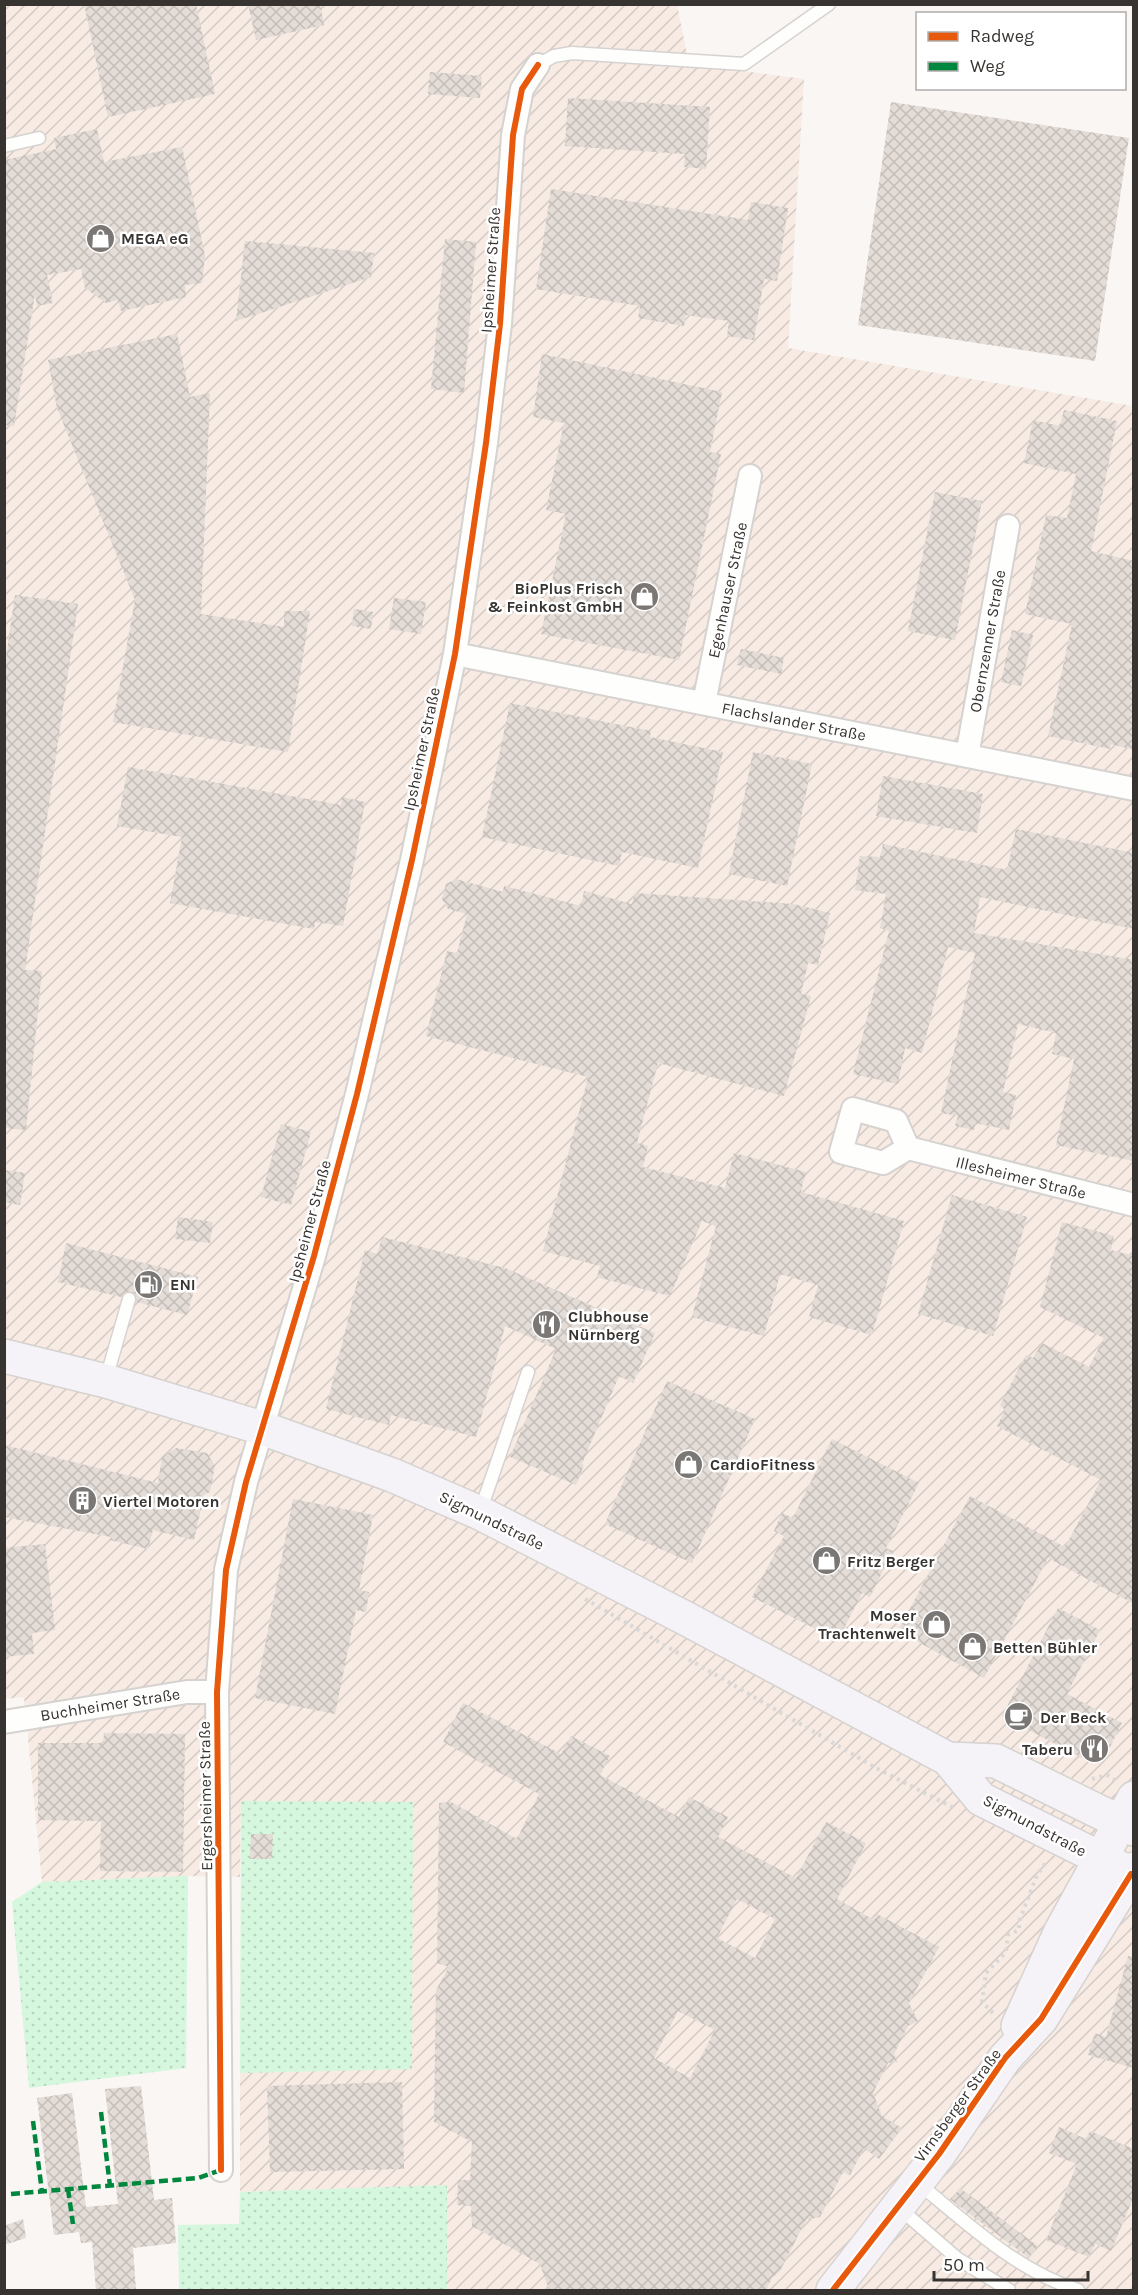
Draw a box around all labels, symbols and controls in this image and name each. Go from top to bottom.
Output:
legend [916,12,1126,90]
text: Radweg [970,25,1034,47]
text: Weg [970,55,1005,77]
street label: Ipsheimer Straße [477,207,504,334]
shop icon: MEGA eG [84,222,116,254]
place label: MEGA eG [121,229,189,248]
street label: Egenhauser Straße [704,520,751,660]
street label: Obernzenner Straße [966,568,1009,714]
place label: BioPlus Frisch & Feinkost GmbH [487,579,623,616]
shop icon: BioPlus Frisch & Feinkost GmbH [628,581,660,613]
street label: Ipsheimer Straße [399,686,444,813]
street label: Flachslander Straße [720,698,868,745]
street label: Illesheimer Straße [954,1152,1088,1203]
street label: Ipsheimer Straße [284,1158,335,1284]
fuel station icon: ENI [133,1268,165,1300]
place label: ENI [170,1275,196,1294]
place label: Clubhouse Nürnberg [568,1307,649,1344]
restaurant icon: Clubhouse Nürnberg [531,1309,563,1341]
shop icon: CardioFitness [673,1448,705,1480]
place label: CardioFitness [710,1455,816,1474]
building icon: Viertel Motoren [66,1485,98,1517]
street label: Sigmundstraße [436,1487,547,1554]
place label: Viertel Motoren [103,1492,220,1511]
shop icon: Fritz Berger [810,1545,842,1577]
place label: Fritz Berger [847,1552,935,1571]
place label: Moser Trachtenwelt [818,1606,917,1643]
shop icon: Moser Trachtenwelt [921,1608,953,1640]
shop icon: Betten Bühler [956,1631,988,1663]
place label: Betten Bühler [993,1638,1098,1657]
street label: Buchheimer Straße [39,1684,181,1725]
cafe icon: Der Beck [1003,1701,1035,1733]
place label: Der Beck [1040,1708,1107,1727]
street label: Ergersheimer Straße [195,1721,216,1871]
restaurant icon: Taberu [1078,1733,1110,1765]
place label: Taberu [1022,1740,1073,1759]
street label: Sigmundstraße [980,1790,1090,1861]
street label: Virnsberger Straße [910,2045,1005,2166]
scale bar [934,2244,1088,2282]
text: 50 m [943,2254,985,2276]

